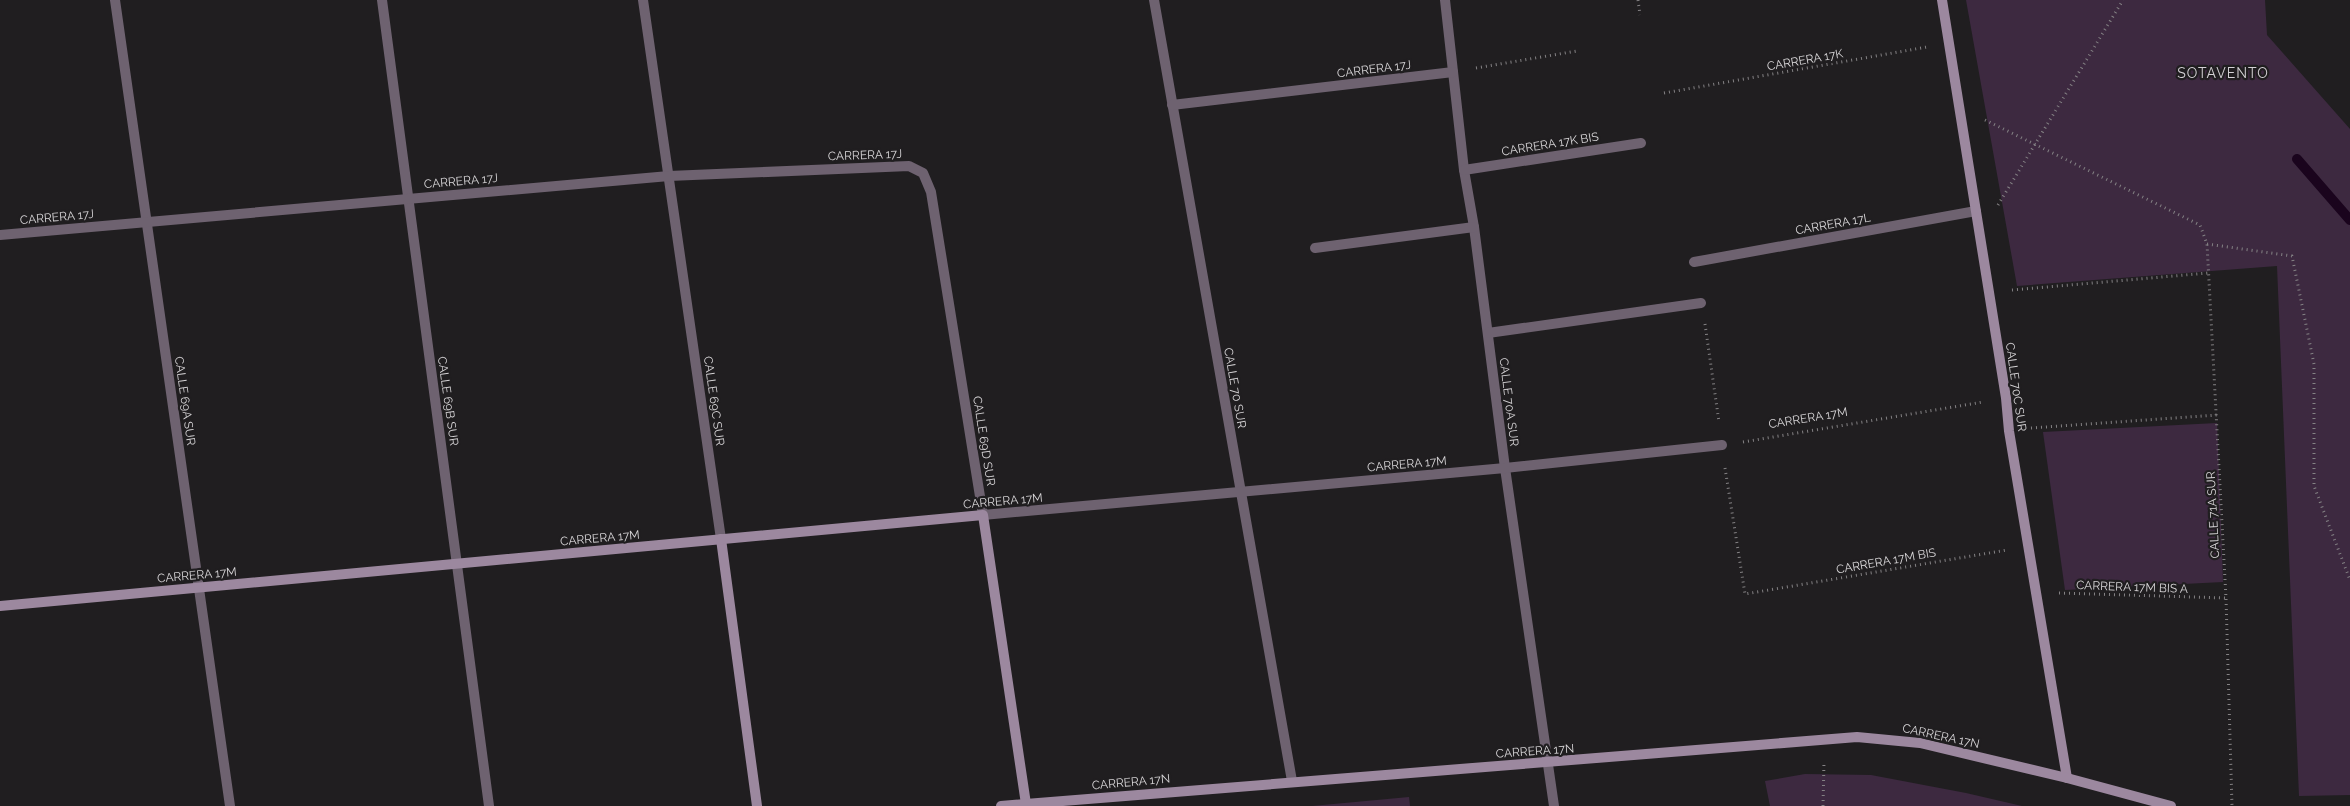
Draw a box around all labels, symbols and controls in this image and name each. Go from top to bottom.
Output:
street label: CARRERA 17K [1766,46,1844,74]
street label: CARRERA 17J [1336,58,1412,80]
district label: SOTAVENTO [2177,65,2269,81]
street label: CARRERA 17K BIS [1500,129,1600,159]
street label: CARRERA 17J [828,147,902,163]
street label: CARRERA 17J [423,171,499,191]
street label: CARRERA 17J [19,207,95,227]
street label: CARRERA 17L [1794,210,1872,238]
street label: CALLE 70C SUR [2003,342,2029,433]
street label: CALLE 70 SUR [1221,347,1249,430]
street label: CALLE 69B SUR [435,355,461,447]
street label: CALLE 69C SUR [701,355,727,447]
street label: CALLE 69A SUR [172,356,198,447]
street label: CALLE 70A SUR [1497,357,1521,447]
street label: CALLE 69D SUR [970,395,998,487]
street label: CARRERA 17M [1767,405,1849,431]
street label: CARRERA 17M [1367,454,1447,474]
street label: CALLE 71A SUR [2204,471,2222,559]
street label: CARRERA 17M [963,491,1043,511]
street label: CARRERA 17M [560,528,640,548]
street label: CARRERA 17M BIS [1835,545,1937,577]
street label: CARRERA 17M [157,565,237,585]
street label: CARRERA 17M BIS A [2076,578,2188,596]
street label: CARRERA 17N [1901,721,1981,751]
street label: CARRERA 17N [1495,741,1575,761]
street label: CARRERA 17N [1091,772,1171,792]

